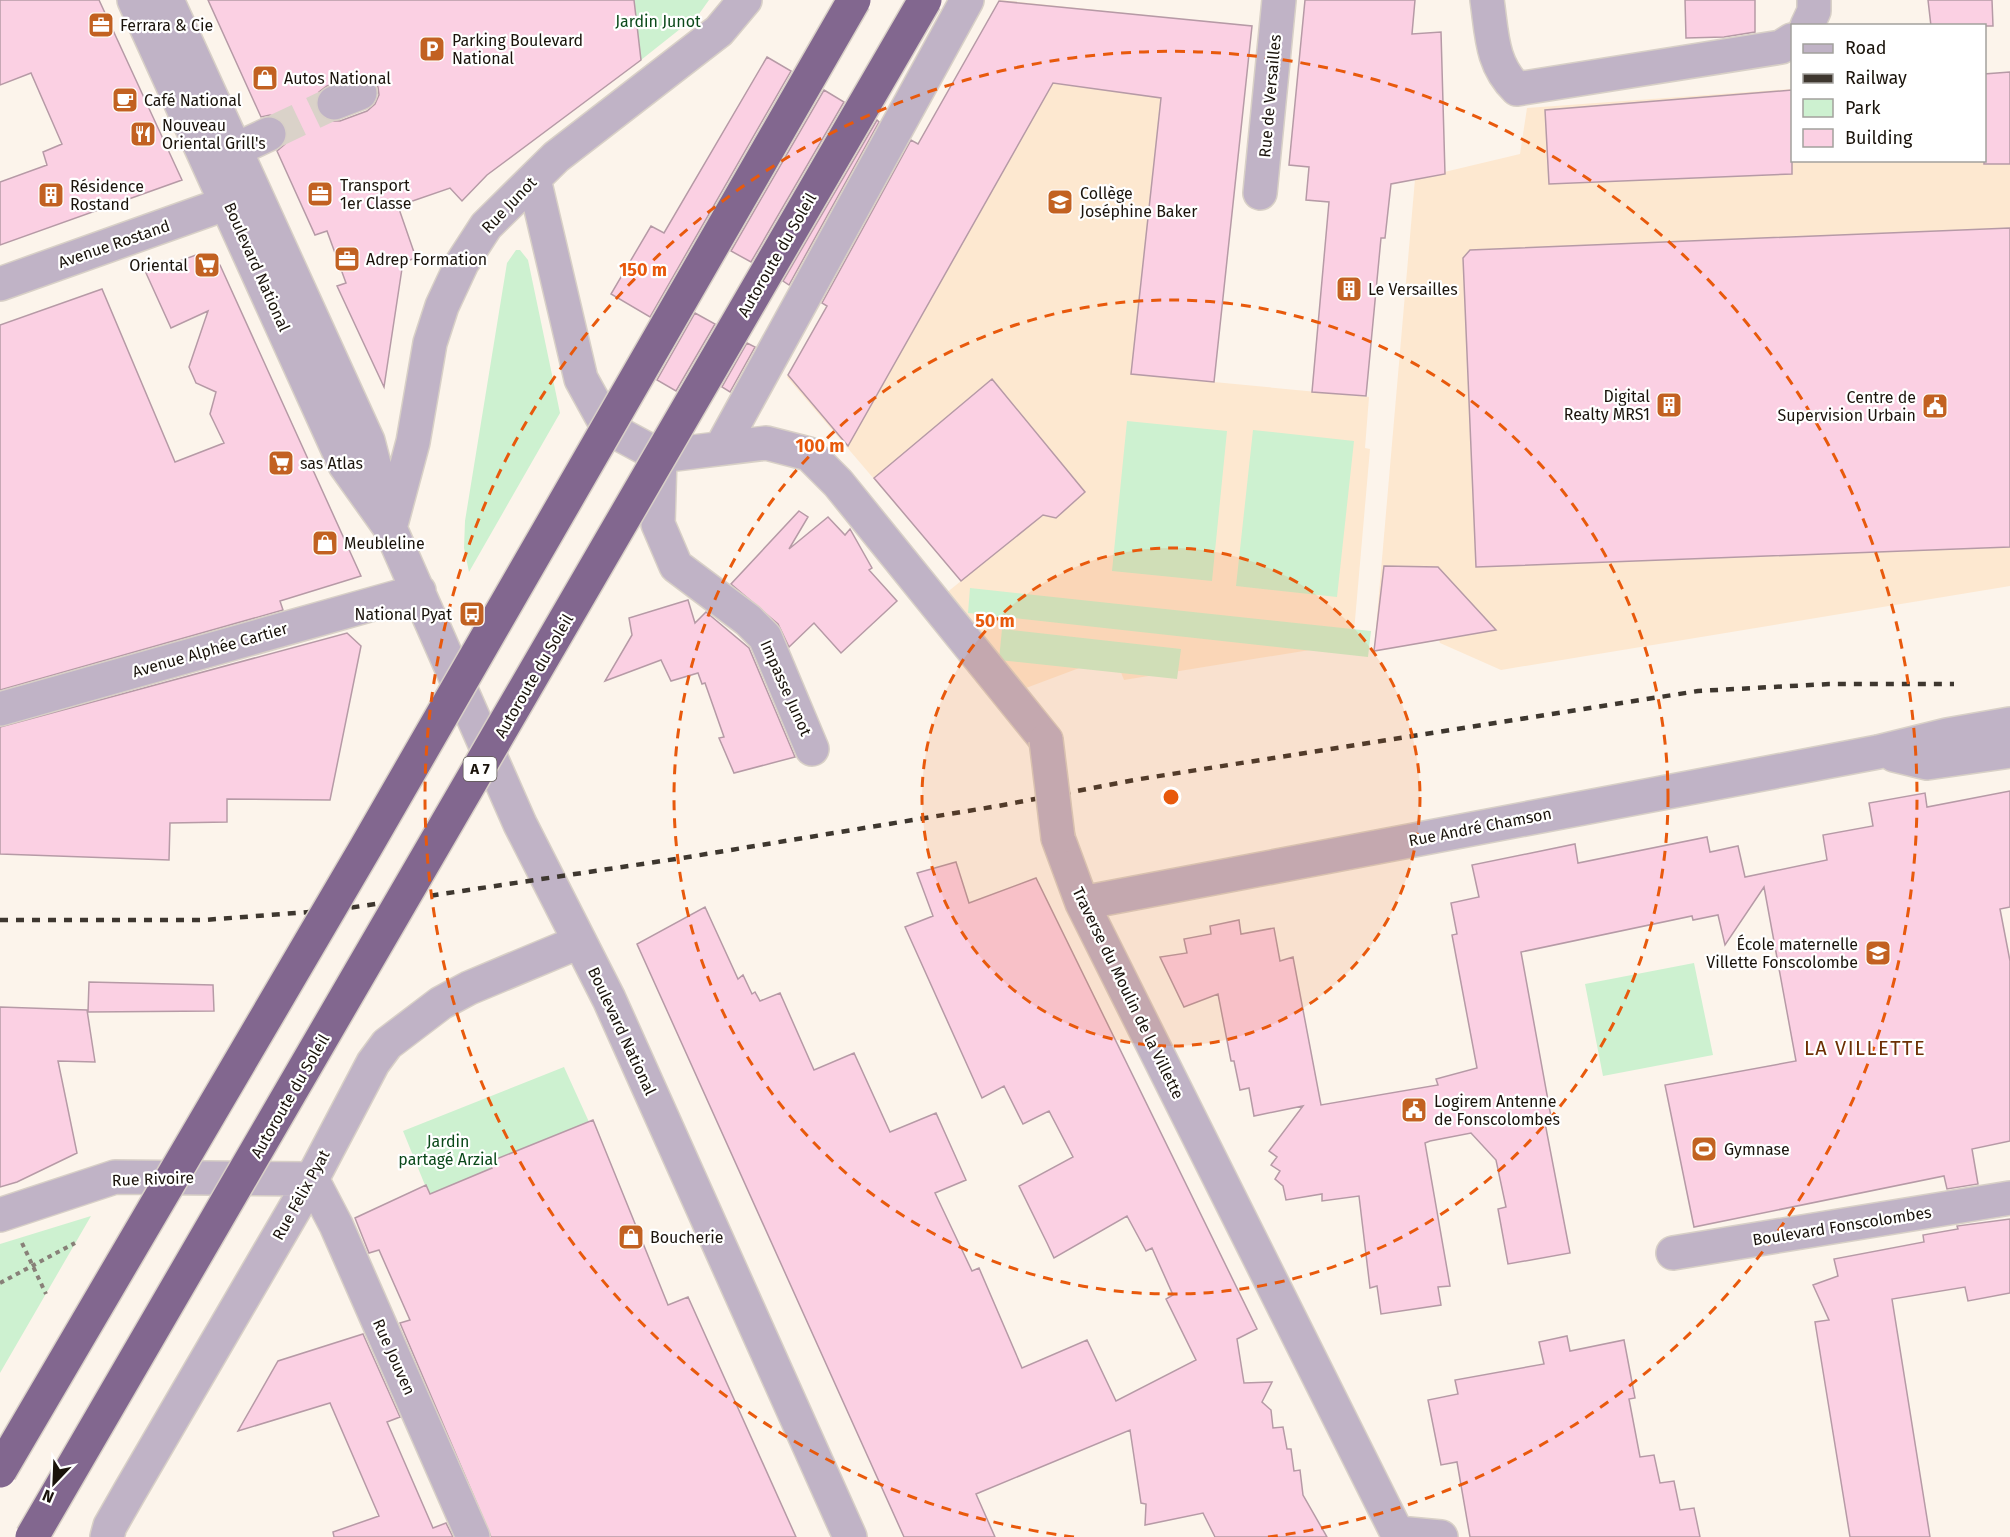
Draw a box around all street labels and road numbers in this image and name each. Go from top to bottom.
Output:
street label: Rue de Versailles [1255,34,1285,158]
street label: Rue Junot [478,173,541,237]
street label: Autoroute du Soleil [734,189,820,320]
street label: Boulevard National [220,199,294,335]
street label: Avenue Rostand [56,216,172,272]
street label: Autoroute du Soleil [491,610,577,741]
street label: Avenue Alphée Cartier [130,619,291,681]
street label: Impasse Junot [756,637,816,739]
road number: A 7 [464,757,496,781]
street label: Rue André Chamson [1407,804,1553,850]
street label: Traverse du Moulin de la Villette [1068,884,1188,1102]
street label: Boulevard National [584,964,660,1098]
street label: Autoroute du Soleil [247,1030,333,1161]
street label: Rue Félix Pyat [268,1146,334,1244]
street label: Rue Rivoire [112,1168,194,1190]
street label: Boulevard Fonscolombes [1751,1202,1933,1250]
street label: Rue Jouven [369,1316,419,1398]

